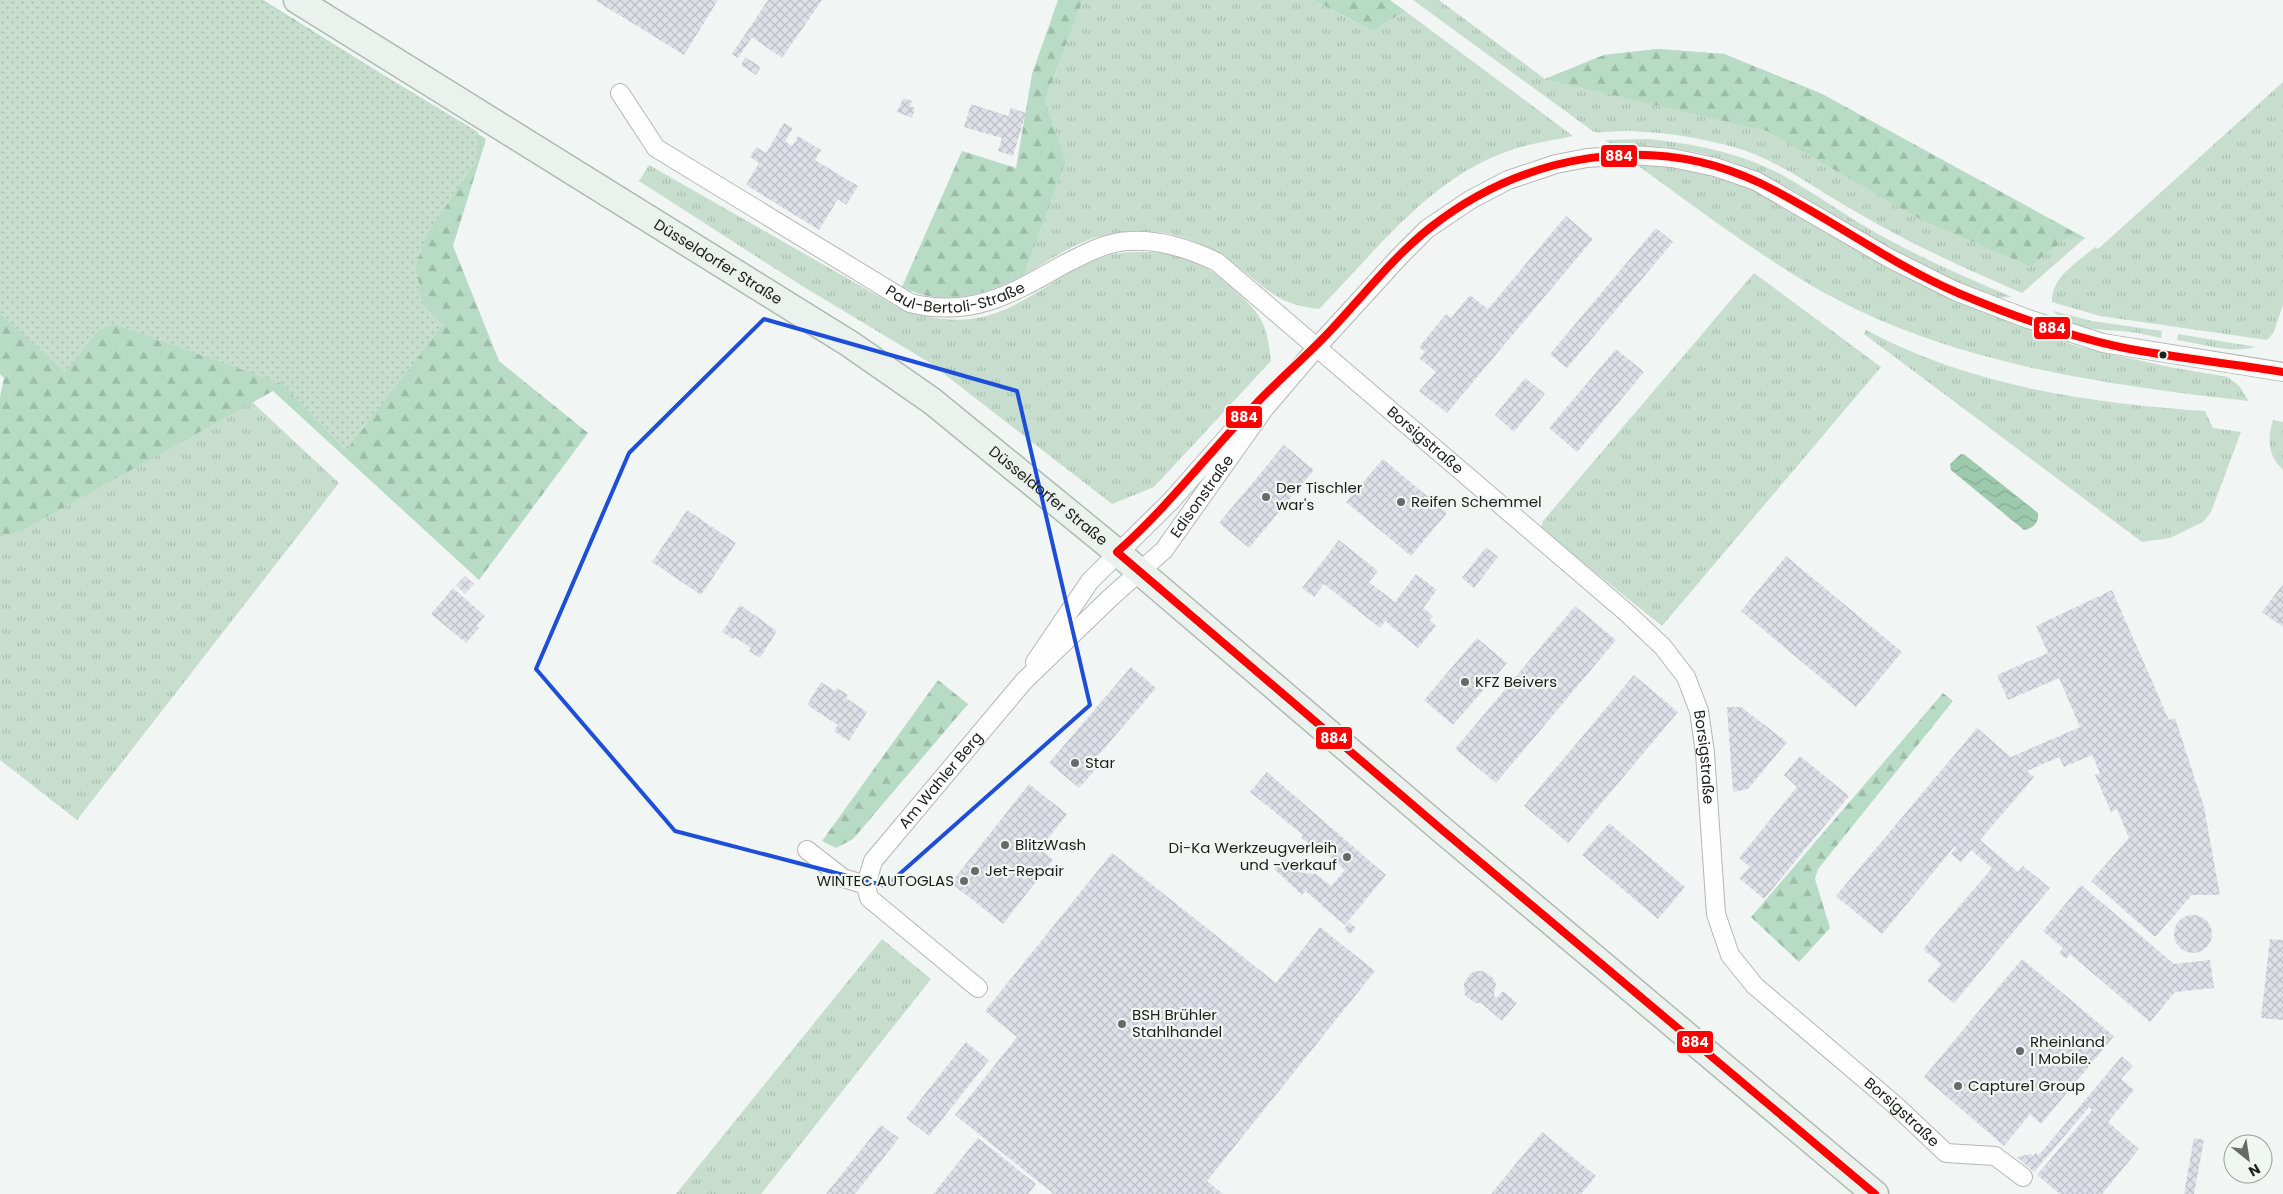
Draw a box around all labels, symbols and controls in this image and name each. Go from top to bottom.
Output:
line badge: 884 [1600,144,1638,168]
text: 884 [1605,146,1633,166]
street label: Düsseldorfer Straße [650,214,787,309]
street label: Paul-Bertoli-Straße [884,274,1028,294]
text: Paul-Bertoli-Straße [882,276,1028,318]
line badge: 884 [2033,316,2071,340]
text: 884 [2038,318,2066,338]
unlabelled marker [2158,350,2168,360]
street label: Borsigstraße [1383,401,1468,479]
line badge: 884 [1225,405,1263,429]
text: 884 [1230,407,1258,427]
street label: Düsseldorfer Straße [985,441,1112,550]
street label: Edisonstraße [1165,450,1238,542]
place label: Der Tischler war's [1276,477,1363,515]
marker: Der Tischler war's [1260,491,1272,503]
place label: Reifen Schemmel [1411,491,1542,512]
marker: Reifen Schemmel [1395,496,1407,508]
place label: KFZ Beivers [1475,671,1557,692]
marker: KFZ Beivers [1459,676,1471,688]
street label: Borsigstraße [1689,709,1719,805]
line badge: 884 [1315,726,1353,750]
street label: Am Wahler Berg [893,727,987,833]
text: 884 [1320,728,1348,748]
place label: Star [1085,752,1115,773]
marker: Star [1069,757,1081,769]
place label: BlitzWash [1015,834,1086,855]
place label: Di-Ka Werkzeugverleih und -verkauf [1169,837,1337,875]
marker: BlitzWash [999,839,1011,851]
marker: Di-Ka Werkzeugverleih und -verkauf [1341,851,1353,863]
place label: Jet-Repair [985,860,1064,881]
marker: Jet-Repair [969,865,981,877]
place label: WINTEC AUTOGLAS [817,870,954,891]
marker: WINTEC AUTOGLAS [958,875,970,887]
place label: BSH Brühler Stahlhandel [1132,1004,1222,1042]
marker: BSH Brühler Stahlhandel [1116,1018,1128,1030]
line badge: 884 [1676,1030,1714,1054]
place label: Rheinland | Mobile. [2030,1031,2105,1069]
text: 884 [1681,1032,1709,1052]
marker: Rheinland | Mobile. [2014,1045,2026,1057]
street label: Borsigstraße [1860,1072,1944,1151]
place label: Capture1 Group [1968,1075,2085,1096]
marker: Capture1 Group [1952,1080,1964,1092]
north arrow [2223,1134,2273,1184]
text: N [2245,1159,2264,1182]

